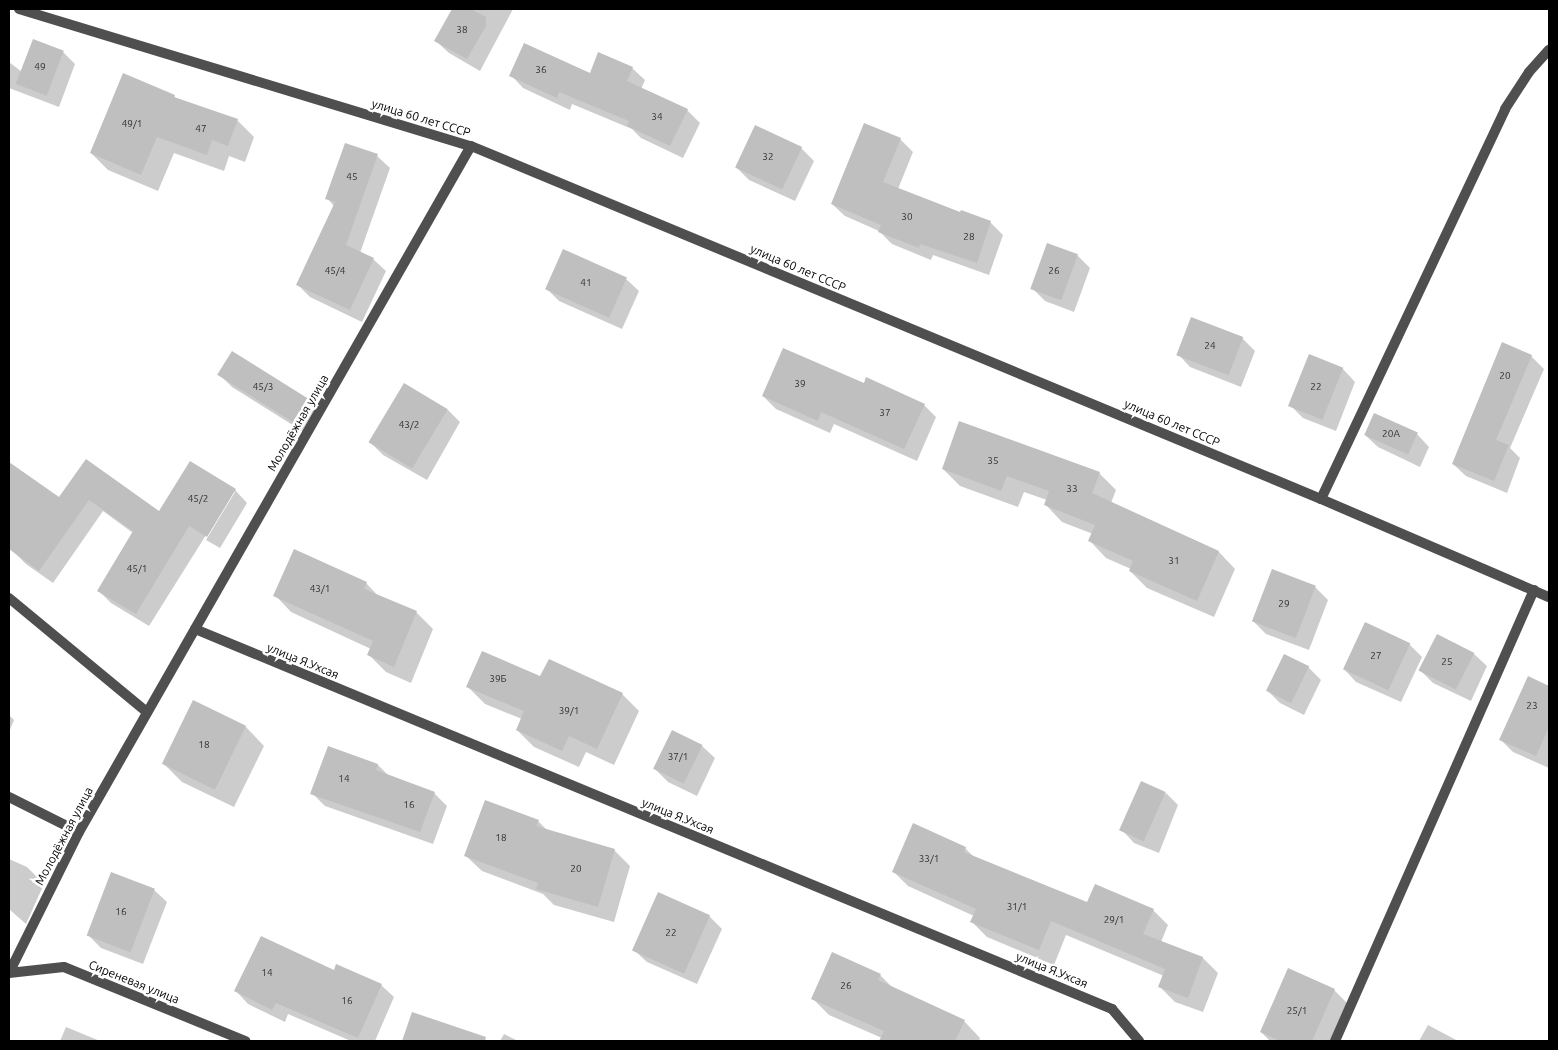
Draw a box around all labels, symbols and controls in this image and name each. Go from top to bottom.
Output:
house number: 38 [456,24,468,36]
house number: 49 [34,61,46,73]
house number: 36 [535,64,547,76]
street label: улица 60 лет СССР [370,96,472,140]
house number: 34 [651,111,663,123]
house number: 49/1 [122,118,142,130]
house number: 47 [195,123,207,135]
house number: 32 [762,151,774,163]
house number: 45 [346,171,358,183]
house number: 30 [901,211,913,223]
house number: 28 [963,231,975,243]
street label: улица 60 лет СССР [748,241,848,295]
house number: 45/4 [325,265,345,277]
house number: 26 [1048,265,1060,277]
house number: 41 [580,277,592,289]
house number: 24 [1204,340,1216,352]
house number: 20 [1499,370,1511,382]
street label: Молодёжная улица [264,372,332,474]
house number: 39 [794,378,806,390]
house number: 45/3 [253,381,273,393]
house number: 22 [1310,381,1322,393]
street label: улица 60 лет СССР [1122,396,1222,450]
house number: 37 [879,407,891,419]
house number: 43/2 [399,419,419,431]
house number: 20А [1382,428,1400,440]
house number: 35 [987,455,999,467]
house number: 33 [1066,483,1078,495]
house number: 45/2 [188,493,208,505]
house number: 31 [1168,555,1180,567]
house number: 45/1 [127,563,147,575]
house number: 43/1 [310,583,330,595]
house number: 29 [1278,598,1290,610]
street label: улица Я.Ухсая [265,640,341,682]
house number: 27 [1370,650,1382,662]
house number: 25 [1441,656,1453,668]
house number: 39Б [489,673,507,685]
house number: 23 [1526,700,1538,712]
house number: 39/1 [559,705,579,717]
house number: 18 [198,739,210,751]
house number: 37/1 [668,751,688,763]
house number: 14 [338,773,350,785]
street label: Молодёжная улица [32,784,96,888]
street label: улица Я.Ухсая [640,795,716,837]
house number: 16 [403,799,415,811]
house number: 18 [495,832,507,844]
house number: 33/1 [919,853,939,865]
house number: 20 [570,863,582,875]
house number: 31/1 [1007,901,1027,913]
house number: 16 [115,906,127,918]
house number: 29/1 [1104,914,1124,926]
house number: 22 [665,927,677,939]
street label: улица Я.Ухсая [1014,949,1090,991]
street label: Сиреневая улица [87,957,181,1007]
house number: 14 [261,967,273,979]
house number: 26 [840,980,852,992]
house number: 16 [341,995,353,1007]
house number: 25/1 [1287,1005,1307,1017]

